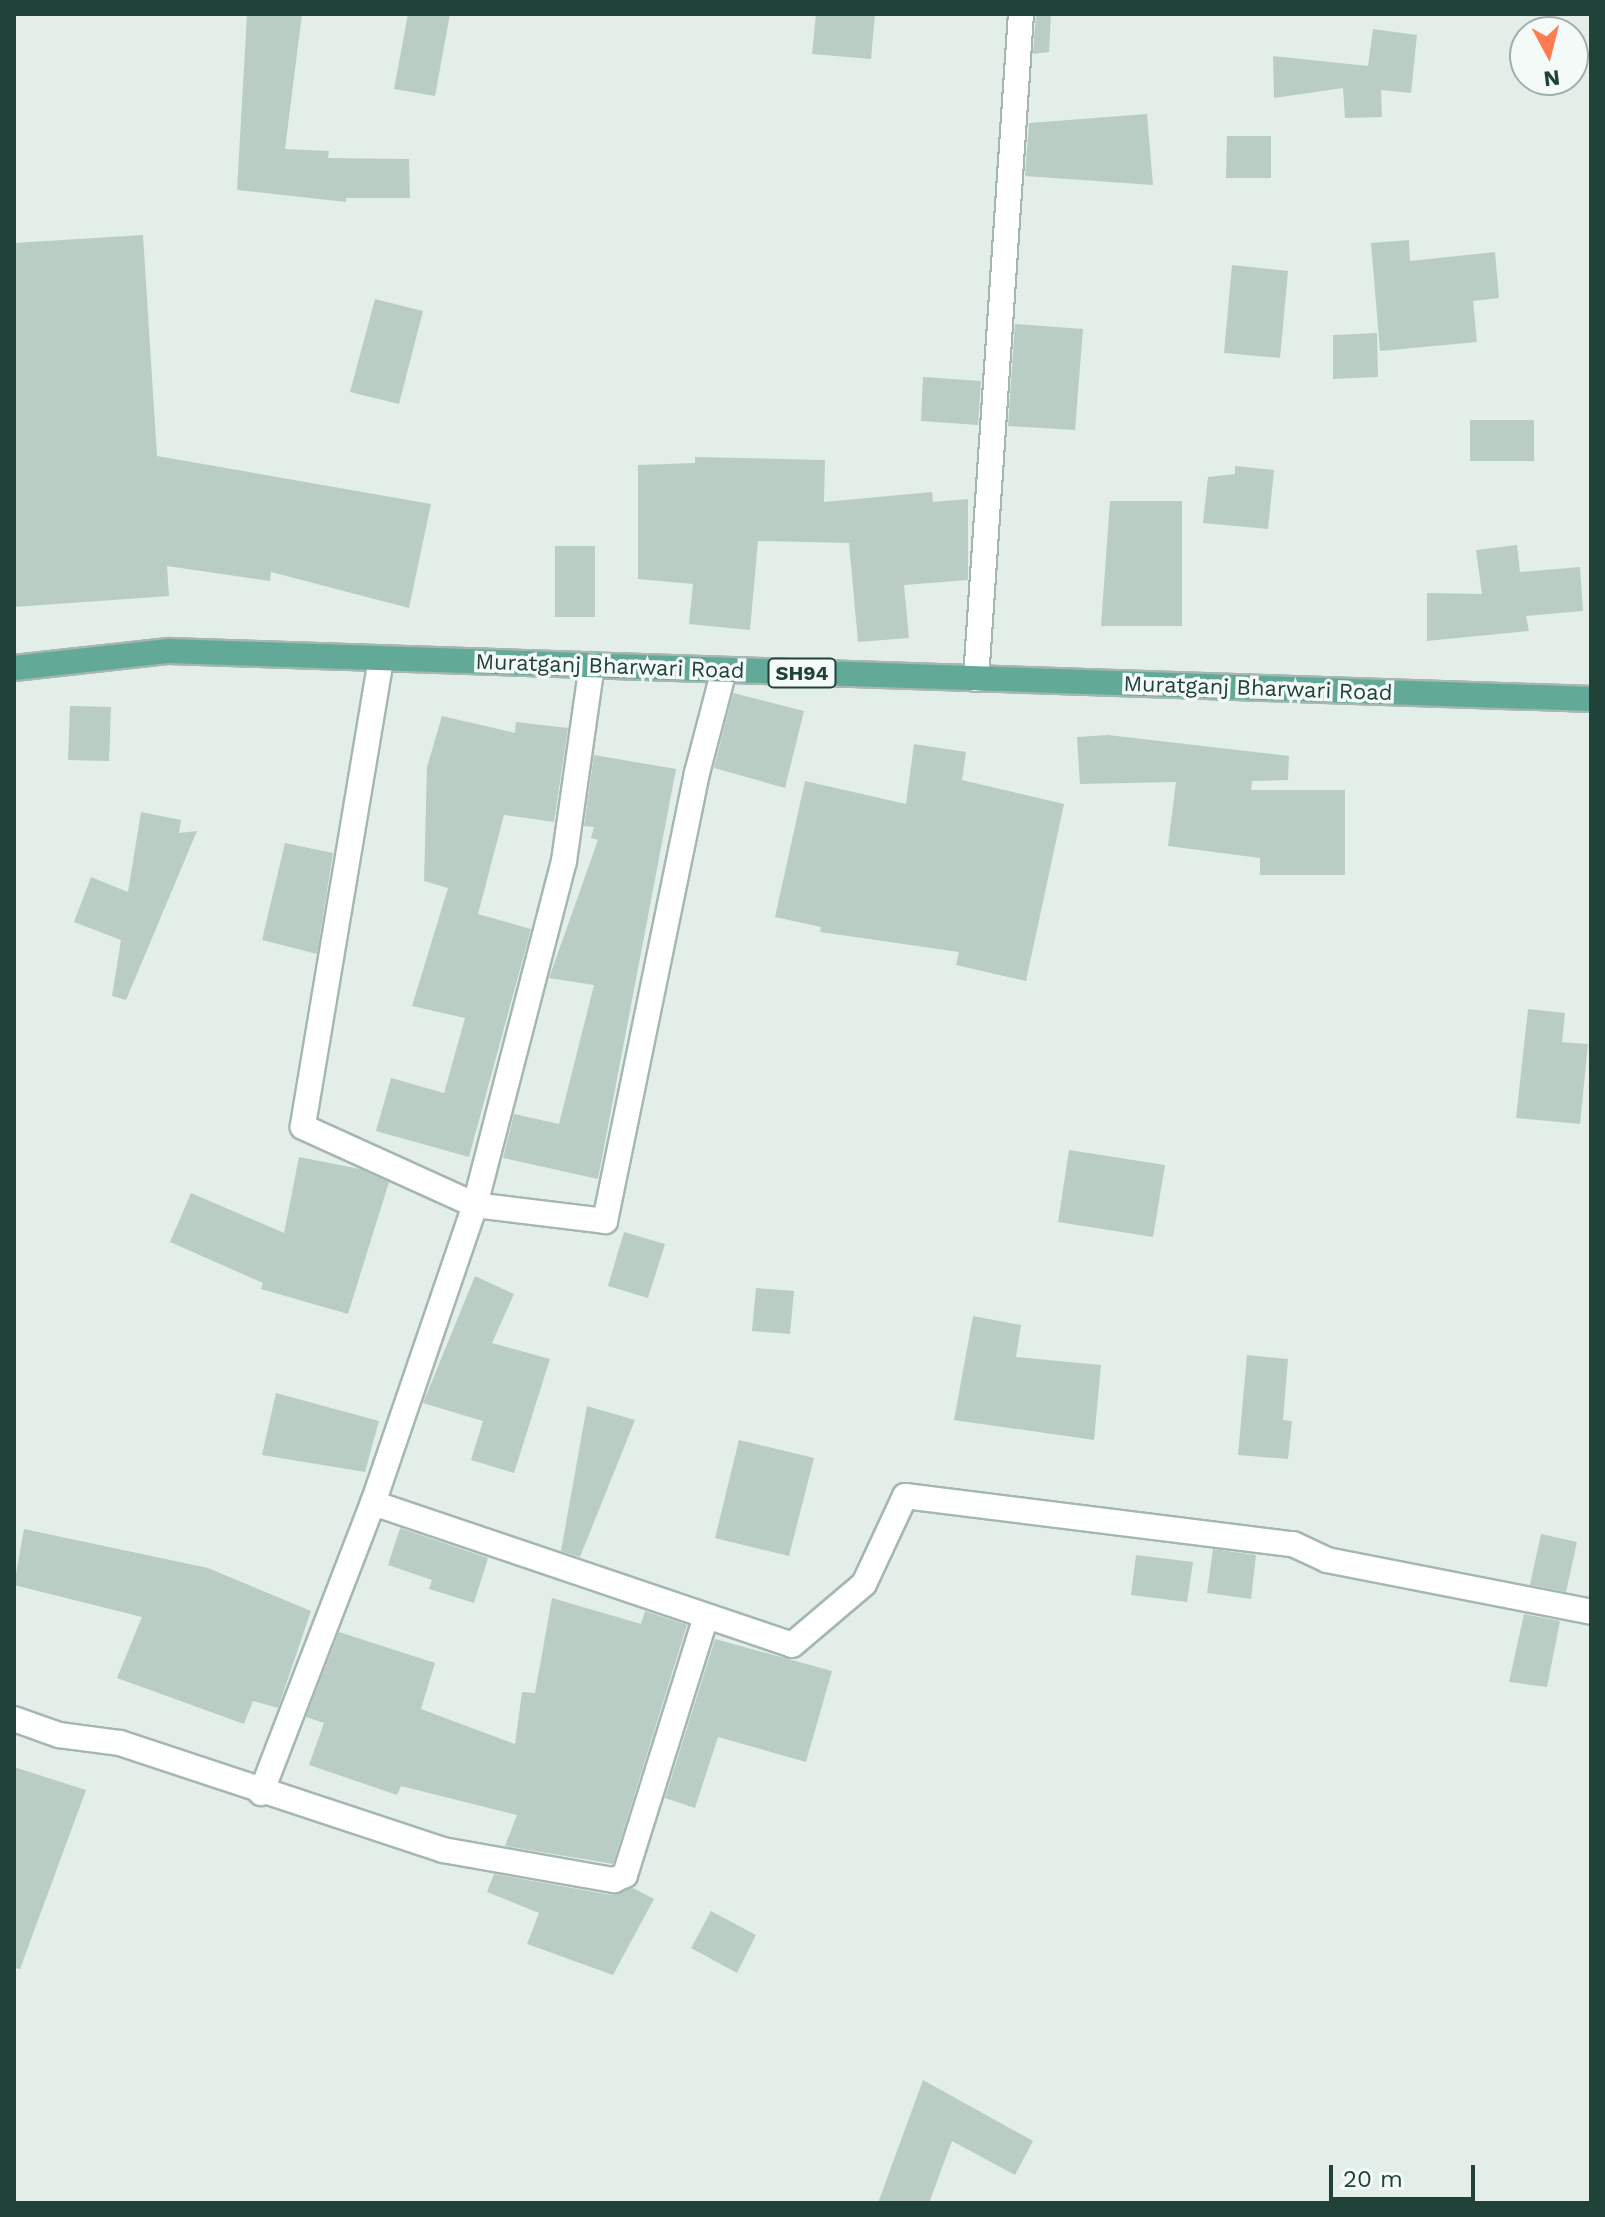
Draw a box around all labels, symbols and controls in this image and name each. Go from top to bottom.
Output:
north arrow [1509,16,1589,96]
text: N [1542,65,1561,92]
street label: Muratganj Bharwari Road [475,648,745,684]
road number: SH94 [766,657,838,689]
street label: Muratganj Bharwari Road [1123,670,1393,706]
scale bar [1333,2149,1479,2199]
text: 20 m [1343,2165,1403,2193]

